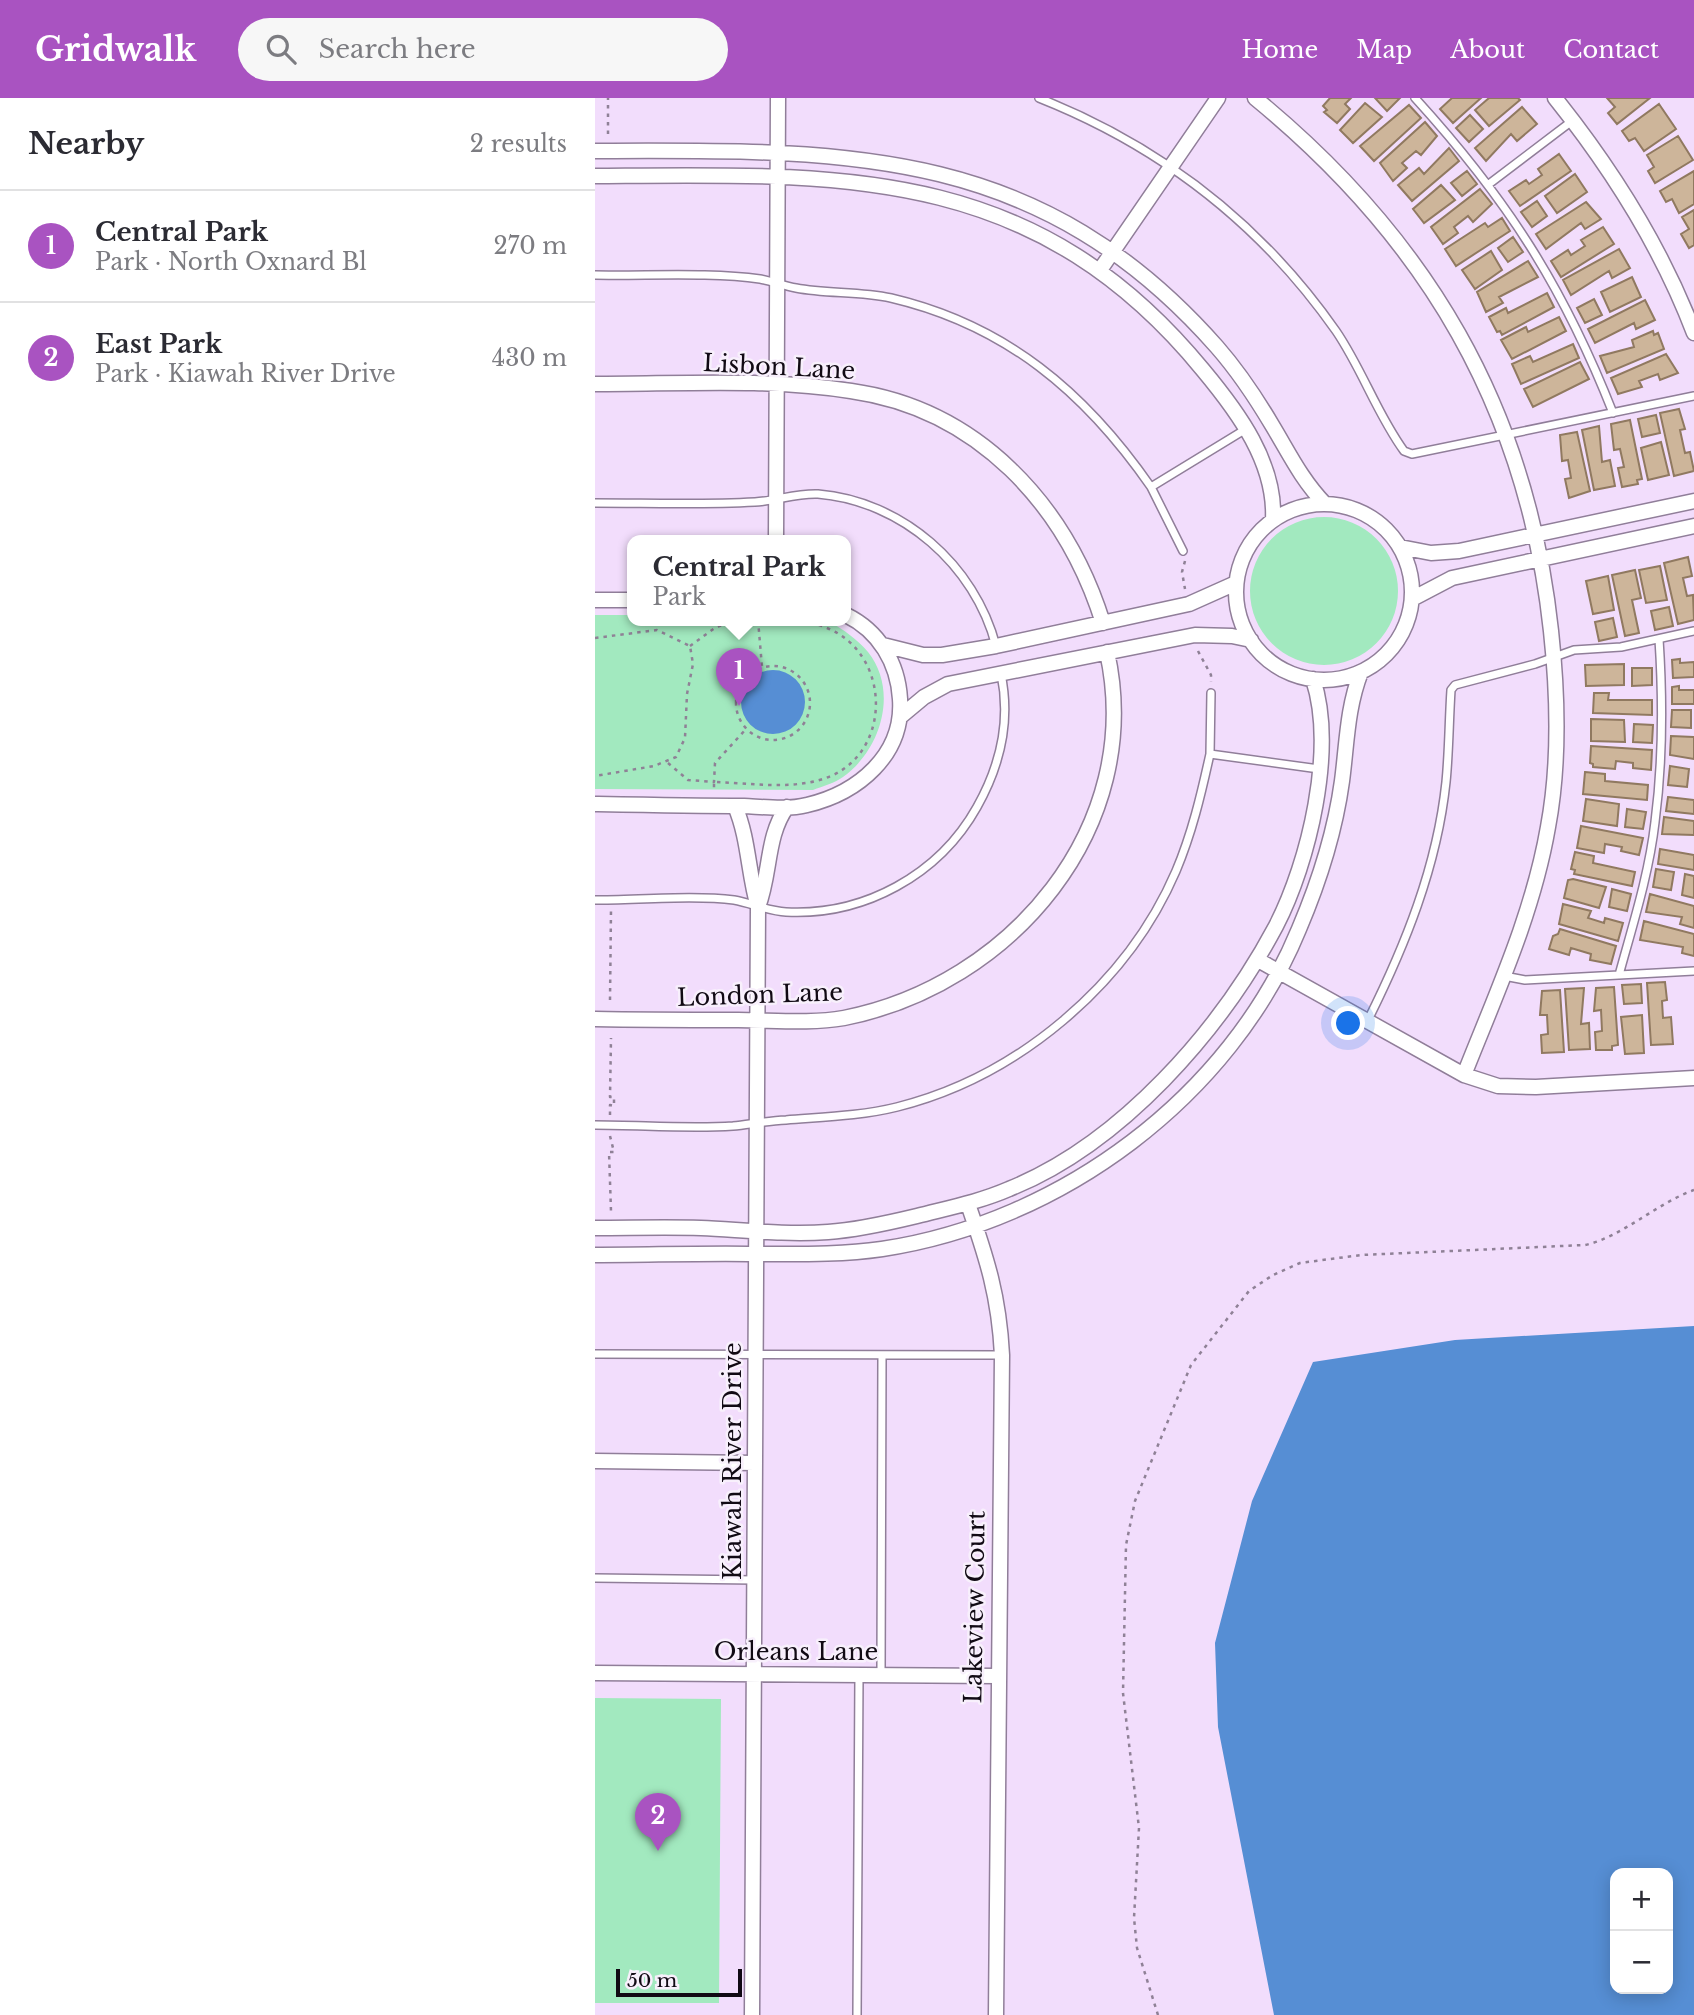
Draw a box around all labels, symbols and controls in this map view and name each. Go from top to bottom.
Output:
search box [238,18,728,81]
text: Gridwalk [35,29,196,70]
icon: search [262,30,300,68]
text: Search here [318,33,476,65]
text: Home [1242,35,1318,64]
text: Map [1356,35,1412,64]
text: About [1450,35,1525,64]
text: Contact [1563,35,1659,64]
text: Nearby [28,125,144,162]
text: 2 results [470,130,567,158]
text: Central Park [95,216,268,248]
text: 1 [46,232,56,260]
text: 270 m [494,232,567,260]
text: Park · North Oxnard Bl [95,248,367,276]
text: East Park [95,328,222,360]
text: 2 [44,344,58,372]
text: 430 m [492,344,567,372]
street label: Lisbon Lane [702,348,856,385]
text: Park · Kiawah River Drive [95,360,396,388]
popup [627,535,851,626]
text: Central Park [653,551,825,583]
text: Park [653,583,706,611]
pin: 1 [716,648,762,706]
street label: London Lane [677,977,843,1012]
your location [1331,1006,1365,1040]
street label: Kiawah River Drive [718,1342,747,1580]
street label: Lakeview Court [958,1510,991,1704]
street label: Orleans Lane [714,1637,878,1666]
pin: 2 [635,1793,681,1851]
map controls [1610,1868,1673,1994]
button: + [1610,1868,1673,1931]
button: − [1610,1931,1673,1994]
scale bar [616,1966,742,1998]
text: 50 m [627,1969,677,1992]

